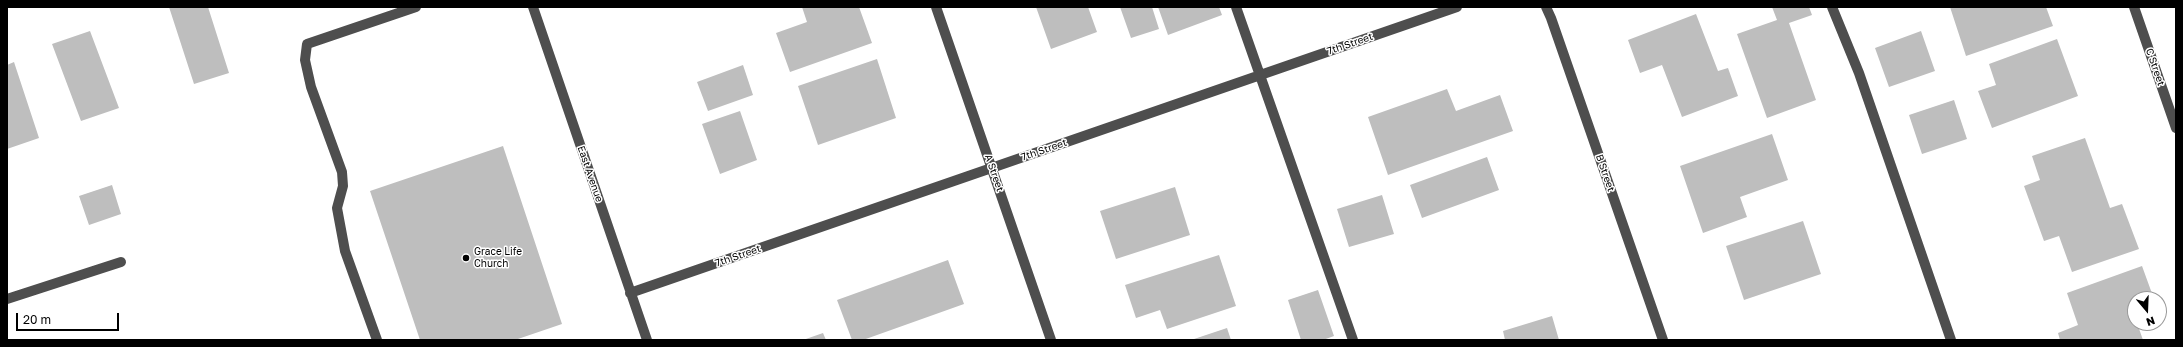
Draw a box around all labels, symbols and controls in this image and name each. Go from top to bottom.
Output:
street label: 7th Street [1326,31,1374,57]
street label: C Street [2143,47,2167,87]
street label: 7th Street [1020,137,1068,163]
street label: East Avenue [575,144,605,204]
street label: A Street [982,153,1006,193]
street label: B Street [1593,153,1617,193]
street label: 7th Street [714,243,762,269]
place label: Grace Life Church [474,246,522,270]
marker: Grace Life Church [461,253,471,263]
north arrow [2127,291,2167,331]
scale bar [18,305,121,331]
text: 20 m [23,312,51,327]
text: N [2145,314,2157,329]

